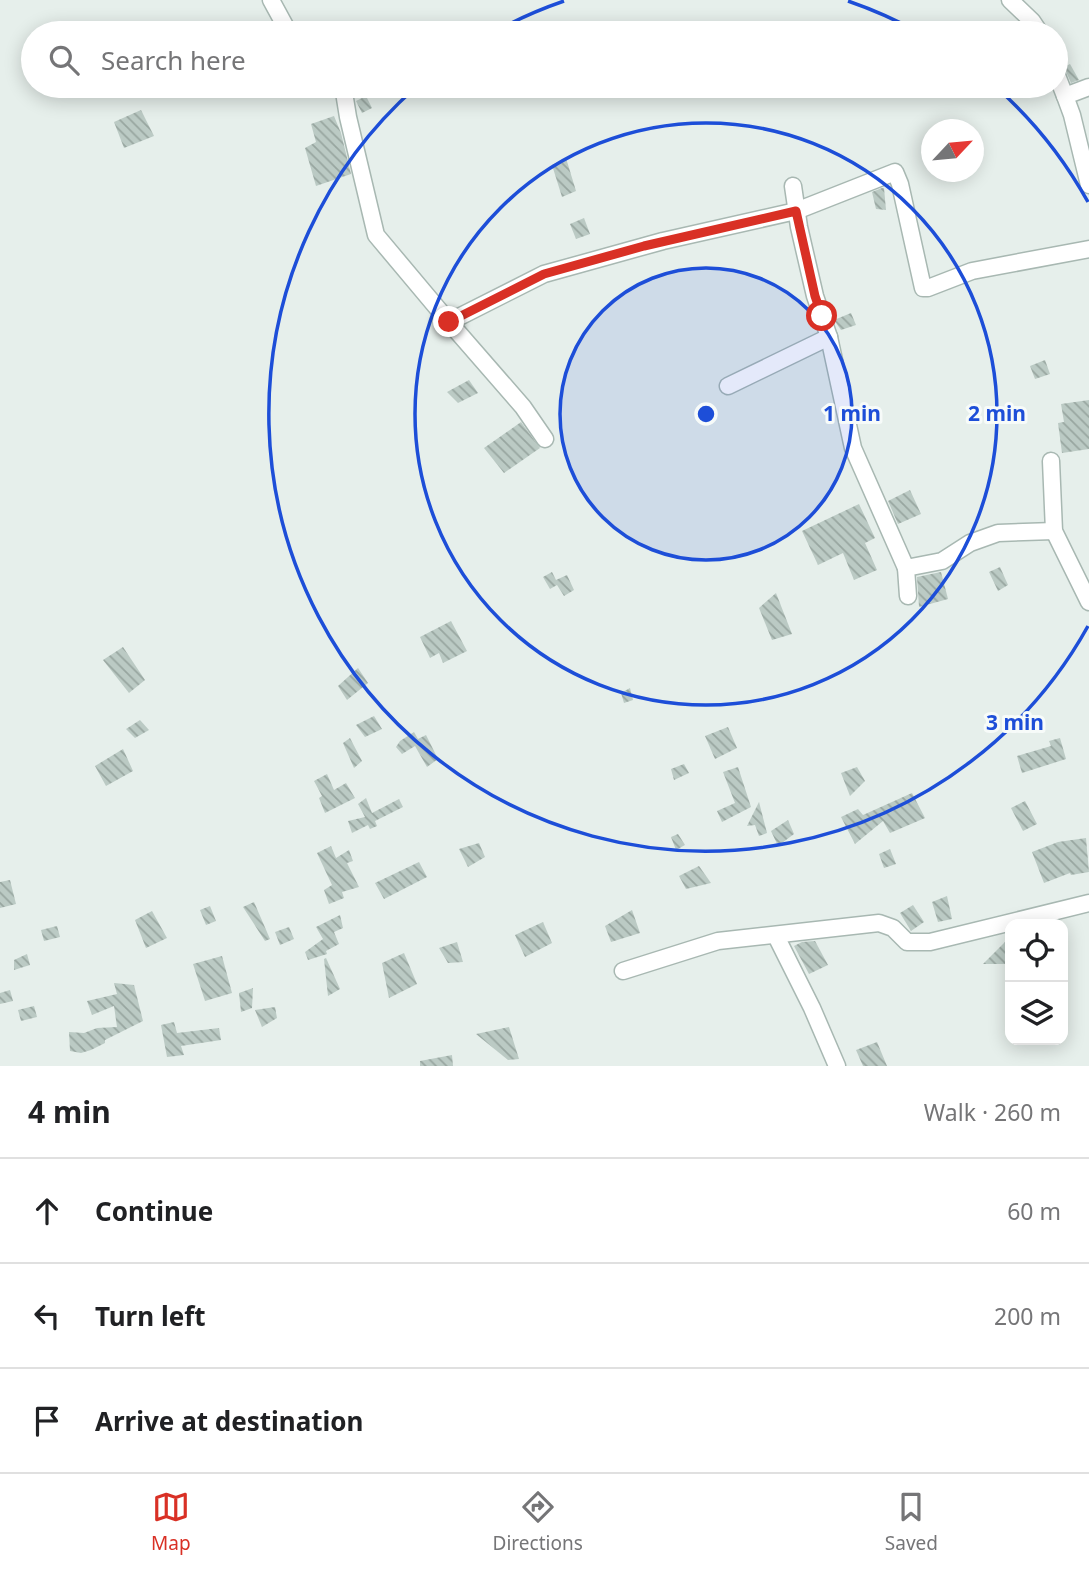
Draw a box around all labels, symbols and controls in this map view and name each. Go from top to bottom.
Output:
search box [21,21,1068,98]
icon: search [45,41,83,79]
text: Search here [101,42,246,78]
north arrow [921,119,984,182]
route start [806,300,837,331]
route end [433,306,464,337]
text: 1 min [823,399,881,427]
text: 2 min [968,399,1026,427]
centre of rings [694,402,718,426]
text: 3 min [986,708,1044,736]
map controls [1005,919,1068,1045]
button: locate [1005,919,1068,982]
button: layers [1005,982,1068,1045]
text: 4 min [28,1091,111,1132]
text: Walk · 260 m [924,1096,1061,1128]
icon: ahead [28,1192,66,1230]
text: Continue [95,1193,213,1229]
text: 60 m [1007,1195,1061,1227]
icon: left [28,1297,66,1335]
text: Turn left [95,1298,206,1334]
text: 200 m [994,1300,1061,1332]
icon: arrive [28,1402,66,1440]
text: Arrive at destination [95,1403,364,1439]
tab: Map [151,1488,191,1556]
tab: Directions [493,1488,583,1556]
tab: Saved [885,1488,938,1556]

